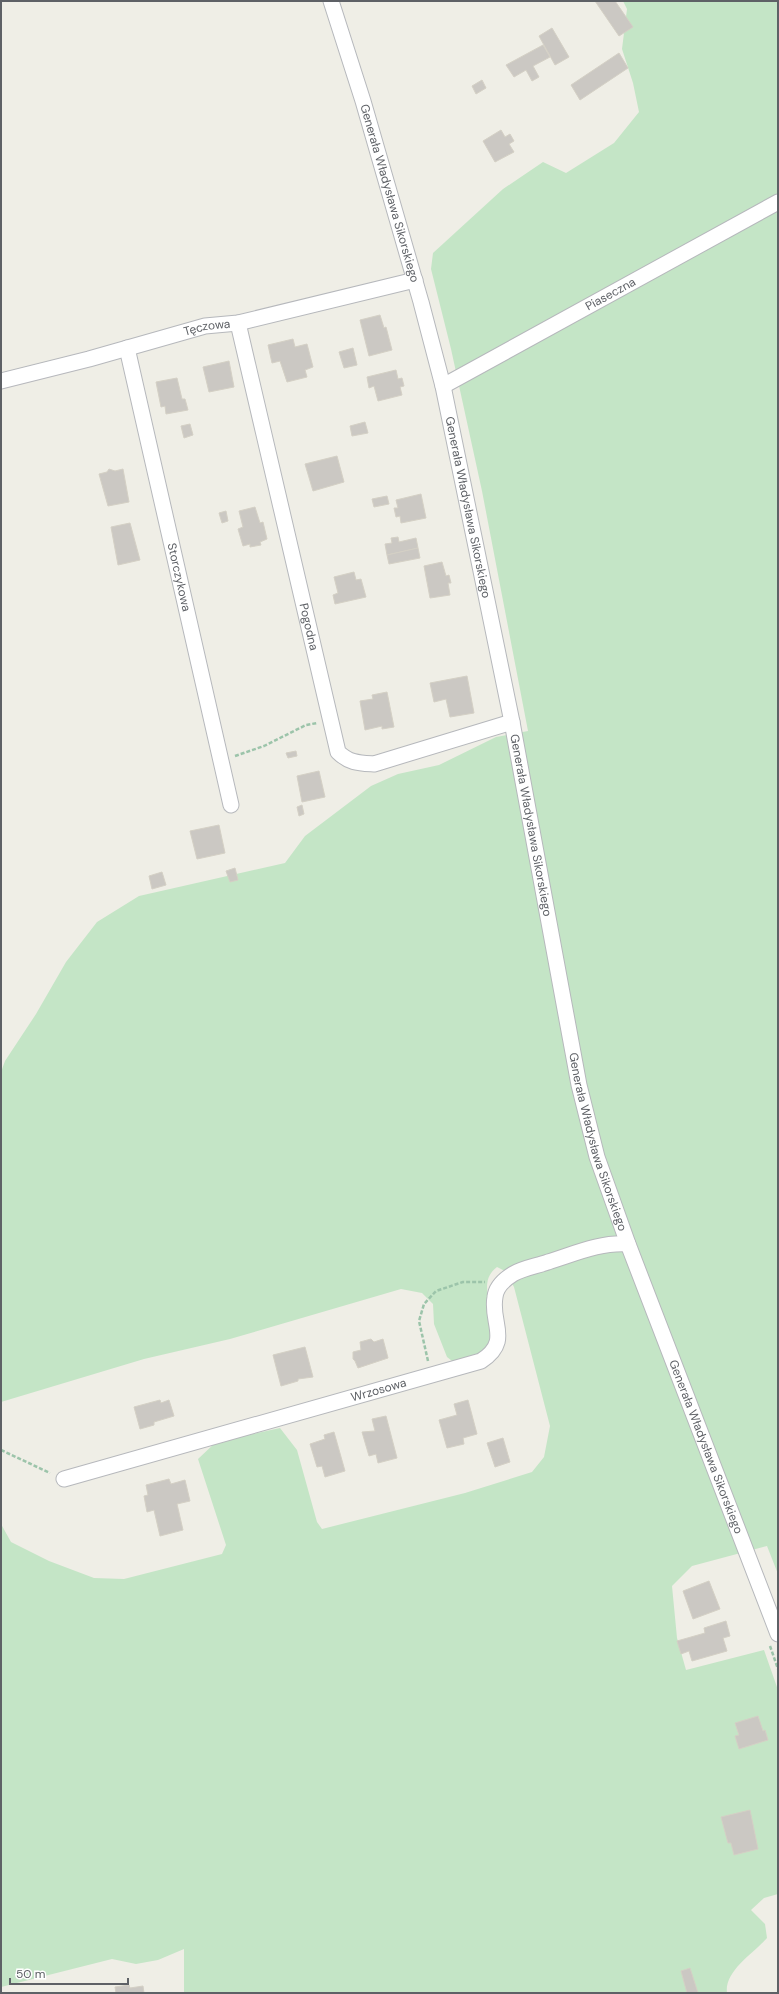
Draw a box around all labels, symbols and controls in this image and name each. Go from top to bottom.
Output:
street label: Generała Władysława Sikorskiego [356,102,423,284]
street label: Piaseczna [582,274,638,314]
street label: Tęczowa [182,316,231,340]
street label: Generała Władysława Sikorskiego [441,415,494,600]
street label: Storczykowa [164,541,195,613]
street label: Pogodna [296,602,322,652]
street label: Generała Władysława Sikorskiego [506,733,556,918]
street label: Generała Władysława Sikorskiego [565,1051,631,1233]
street label: Generała Władysława Sikorskiego [665,1358,747,1536]
street label: Wrzosowa [349,1375,408,1405]
scale bar [10,1960,128,1986]
text: 50 m [16,1966,45,1982]

